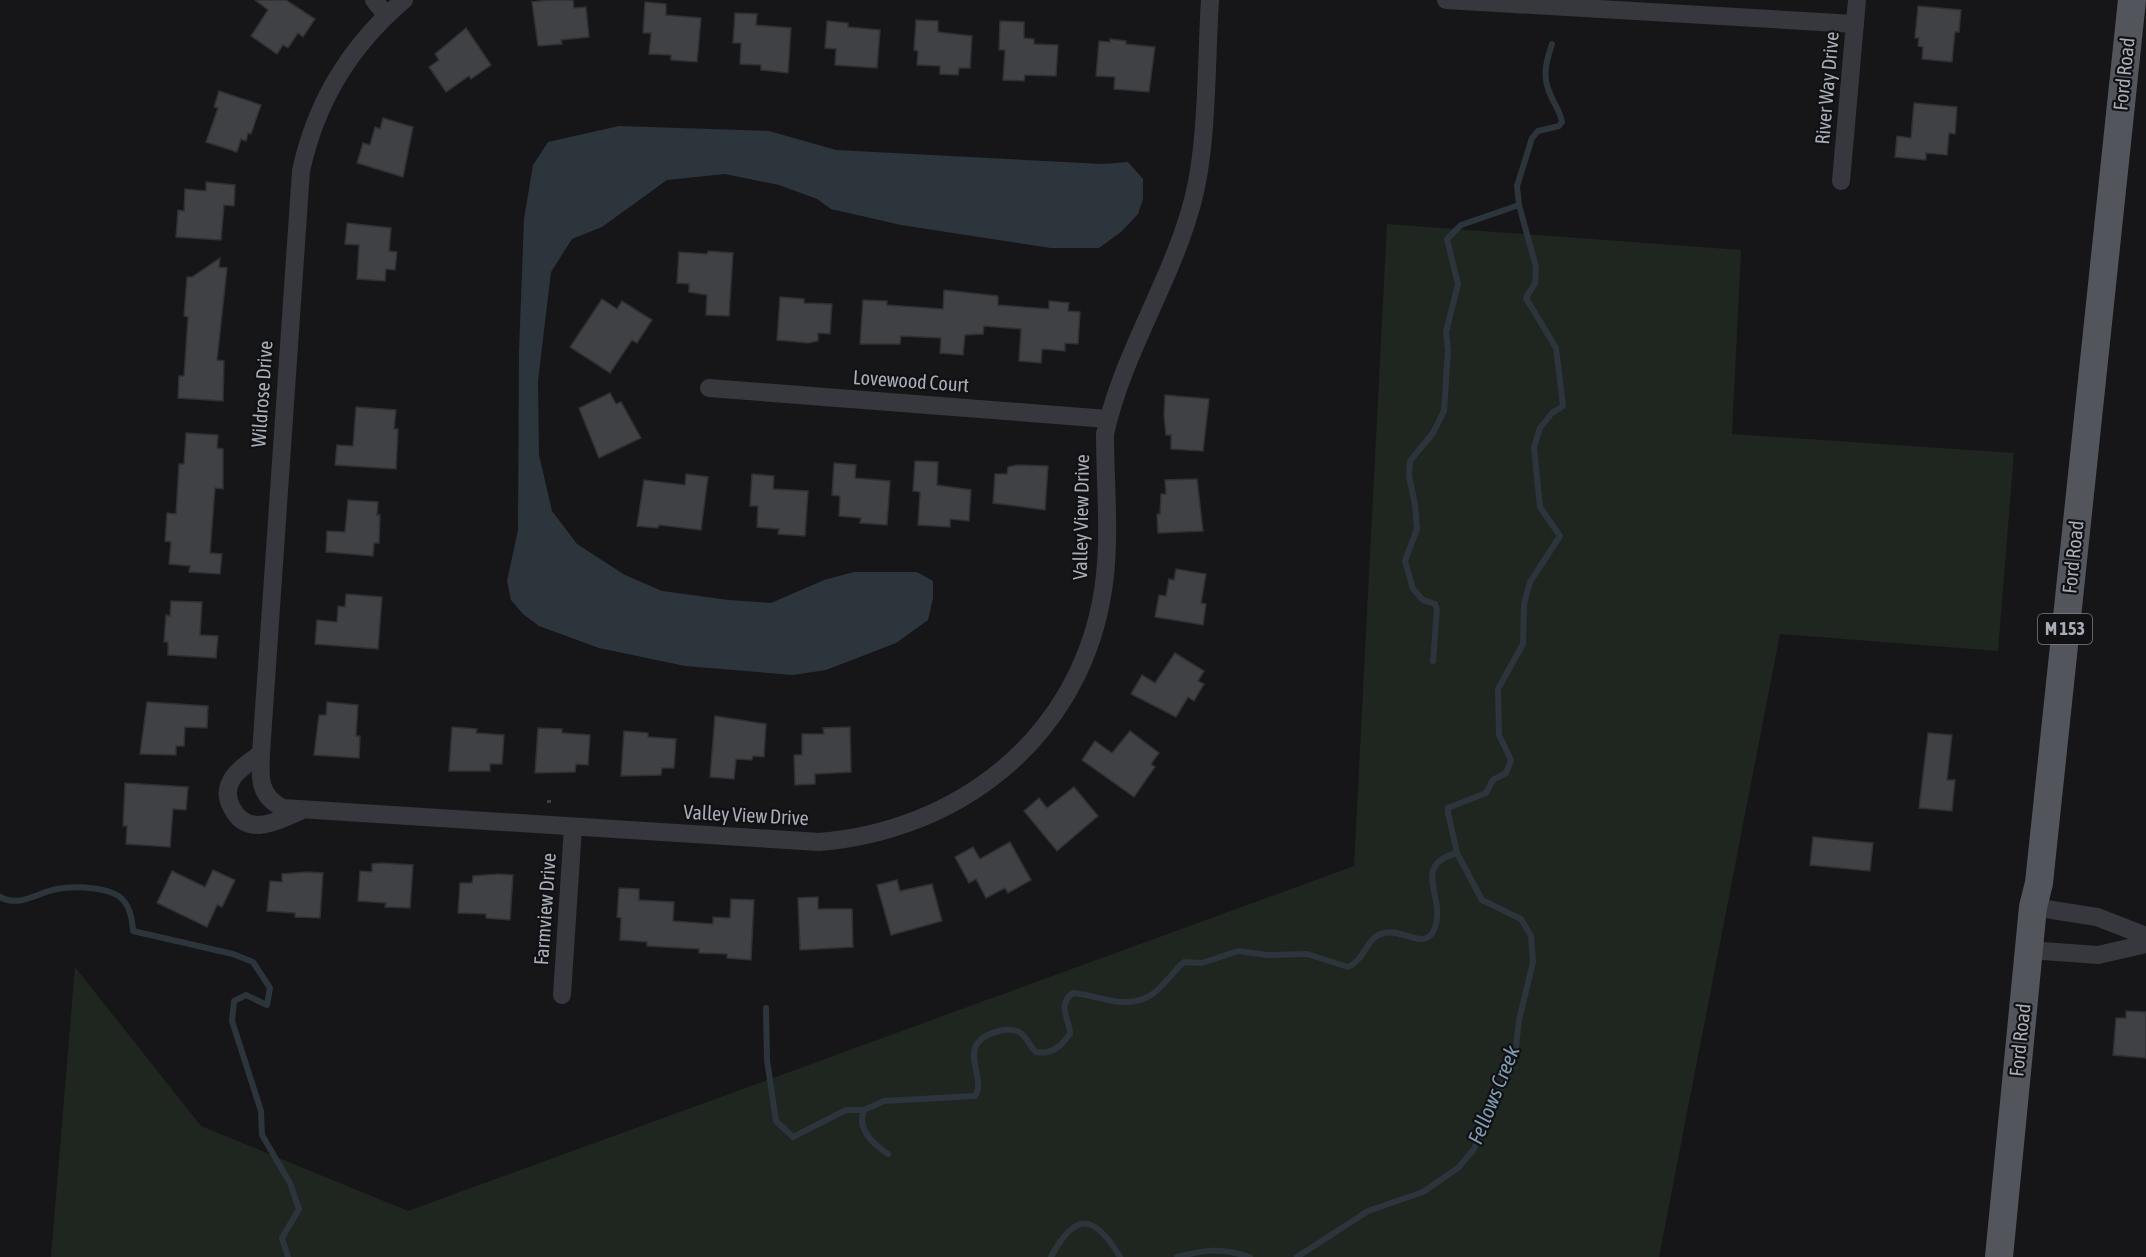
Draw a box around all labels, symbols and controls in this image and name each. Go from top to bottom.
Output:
street label: River Way Drive [1810,30,1843,145]
street label: Ford Road [2108,36,2139,112]
street label: Wildrose Drive [246,340,277,448]
street label: Lovewood Court [852,365,970,396]
street label: Valley View Drive [1068,454,1093,580]
street label: Ford Road [2057,519,2088,595]
road number: M 153 [2038,614,2092,644]
street label: Valley View Drive [683,800,809,829]
street label: Farmview Drive [529,852,560,966]
street label: Ford Road [2004,1002,2035,1078]
water label: Fellows Creek [1463,1041,1524,1147]

